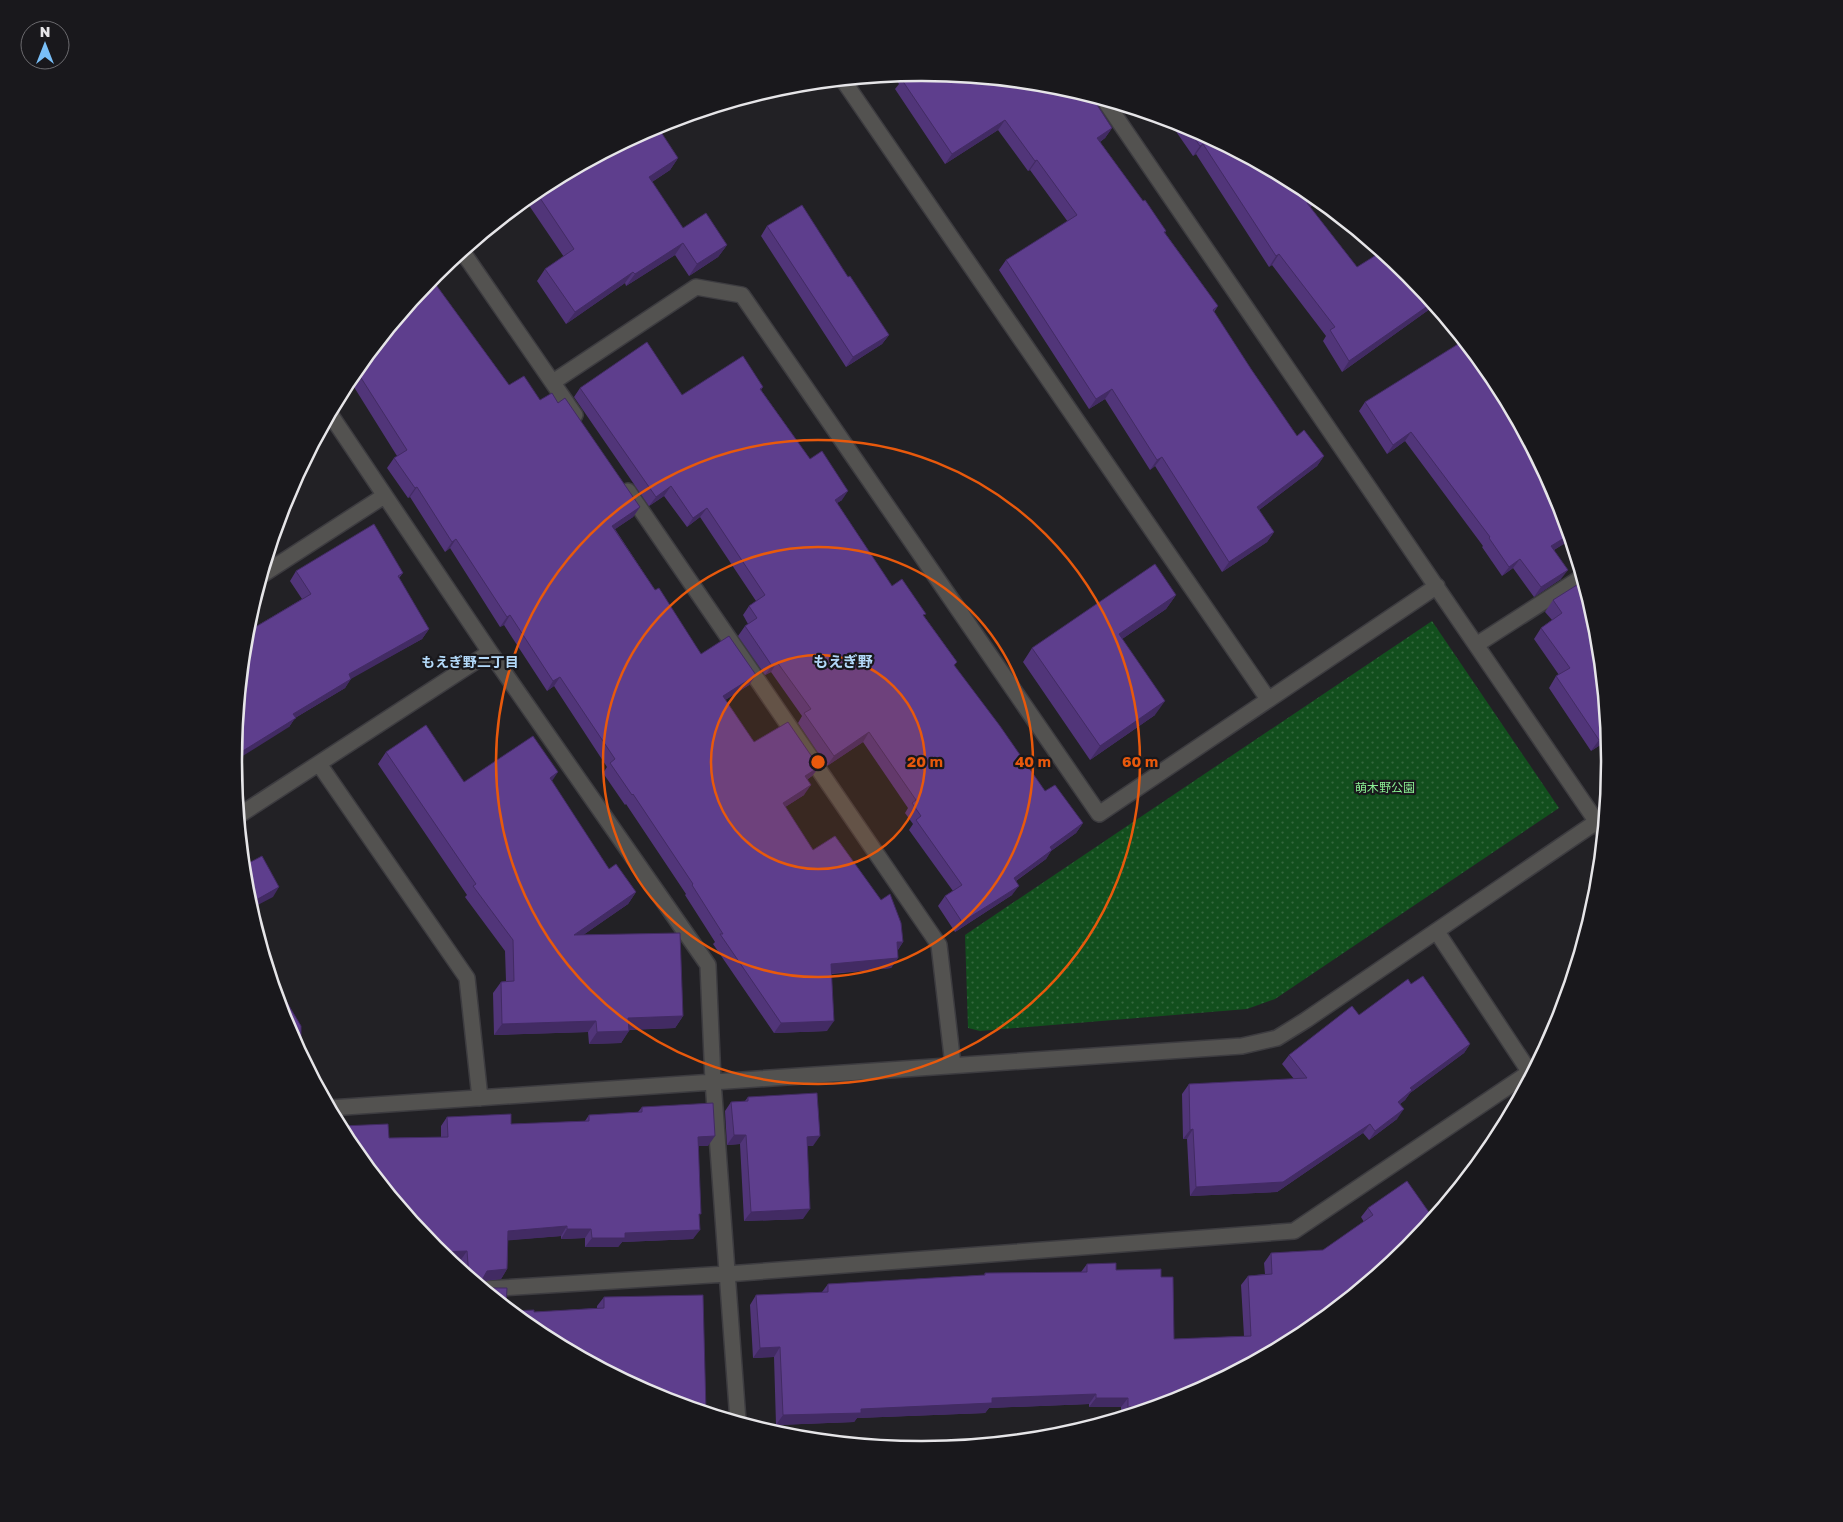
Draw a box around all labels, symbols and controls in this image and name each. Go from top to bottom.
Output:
north arrow [20,20,70,70]
text: N [40,23,50,40]
district label: もえぎ野 [813,652,873,670]
district label: もえぎ野二丁目 [421,653,519,670]
text: 20 m [907,752,943,770]
text: 40 m [1015,752,1051,770]
text: 60 m [1122,752,1158,770]
centre of rings [809,753,827,771]
park label: 萌木野公園 [1355,780,1415,795]

